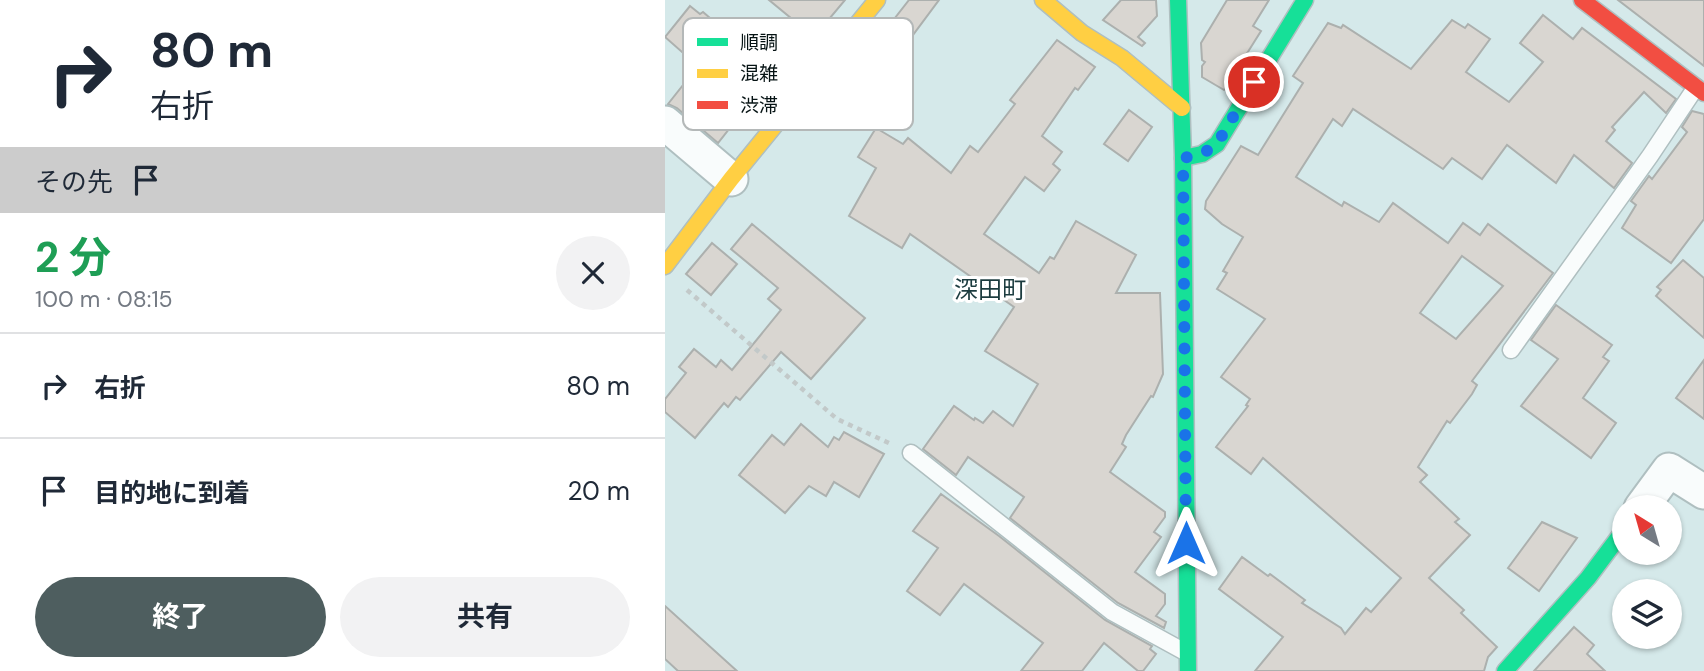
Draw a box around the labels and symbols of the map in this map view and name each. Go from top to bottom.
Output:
legend [683,18,913,130]
text: 順調 [740,30,778,55]
pin [1224,52,1284,112]
text: 混雑 [740,61,778,86]
text: 渋滞 [740,93,778,118]
district label: 深田町 [954,274,1026,305]
north arrow [1612,495,1682,565]
position arrow [1149,506,1223,580]

